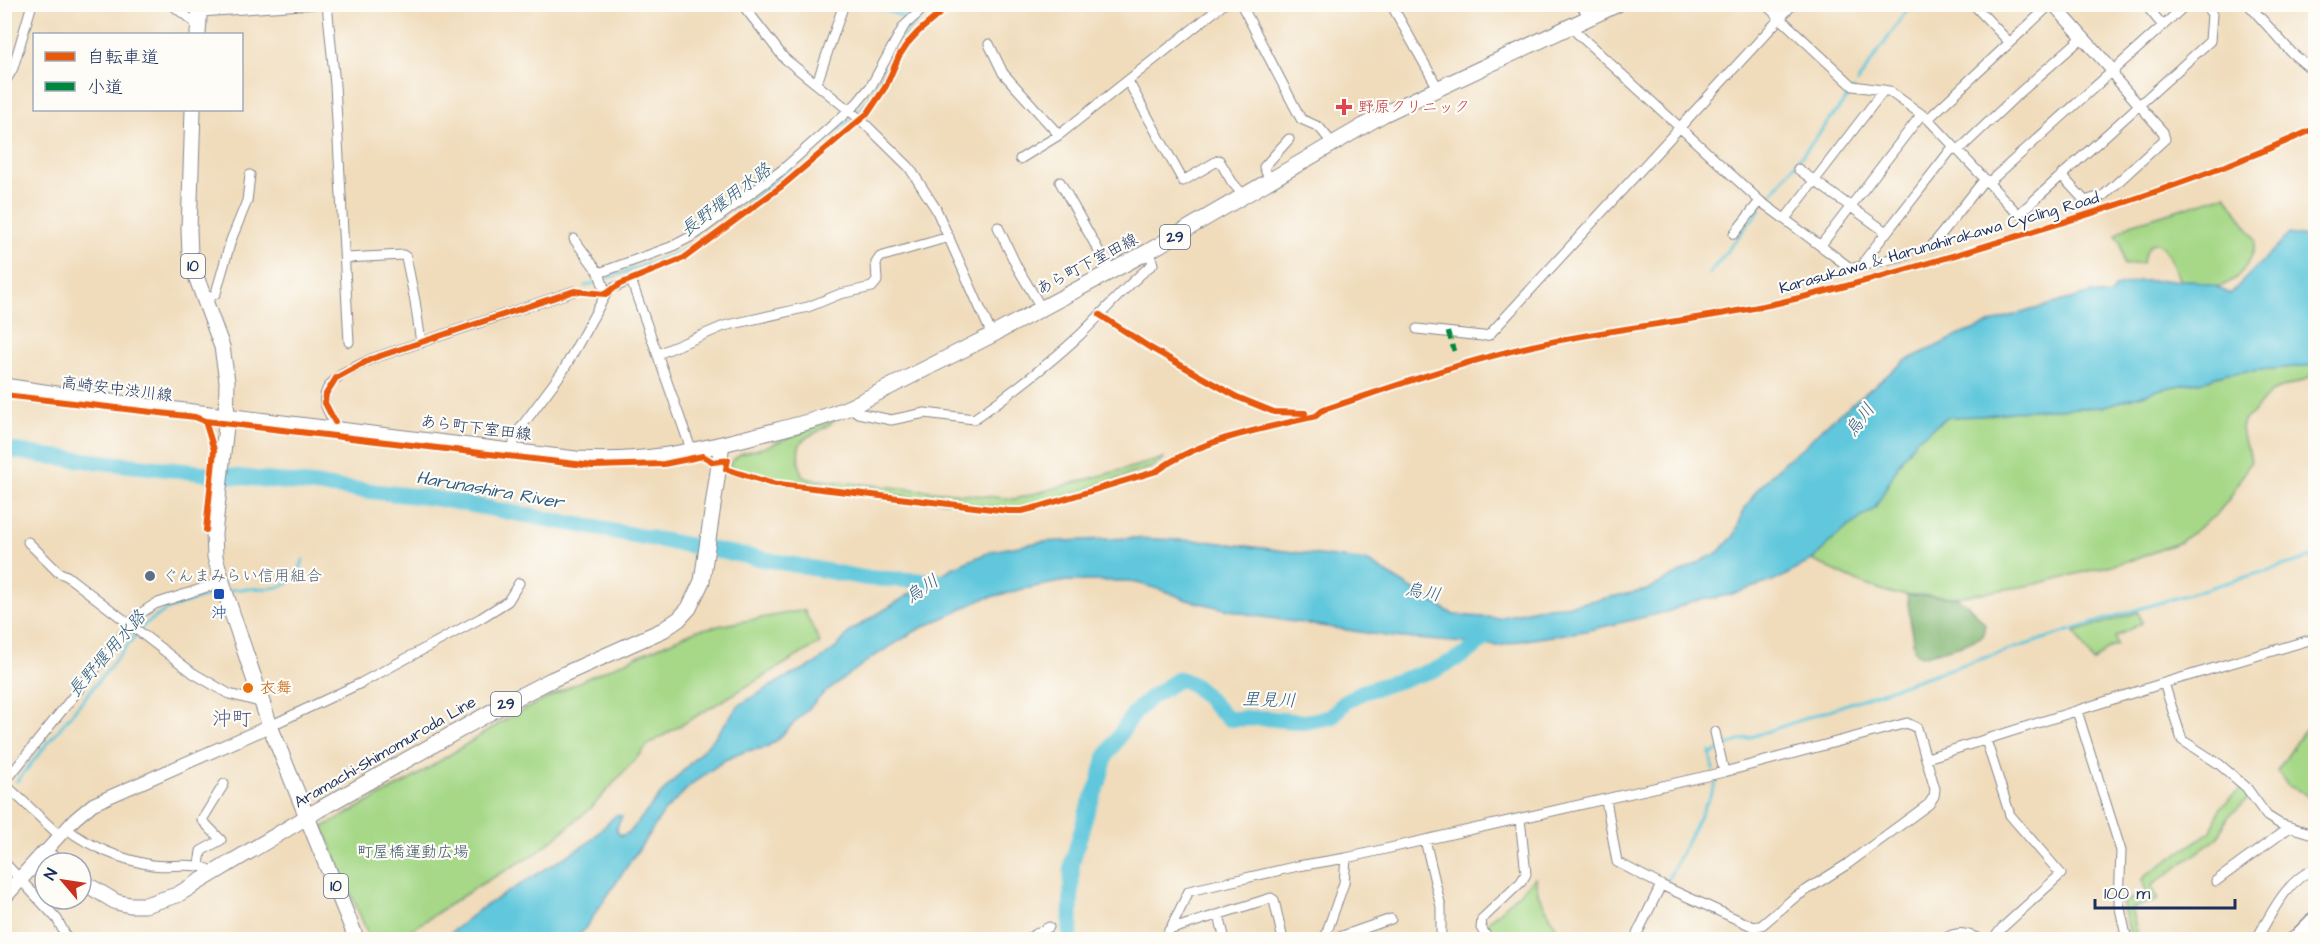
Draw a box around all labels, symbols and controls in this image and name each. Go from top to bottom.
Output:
legend [33,33,243,111]
text: 自転車道 [87,45,159,70]
text: 小道 [87,75,123,100]
place label: 野原クリニック [1358,96,1470,118]
marker: 野原クリニック [1335,98,1353,116]
water label: 長野堰用水路 [675,157,777,242]
street label: Karasukawa & Harunahirakawa Cycling Road [1776,187,2102,300]
road number: 29 [1160,225,1190,249]
street label: あら町下室田線 [1032,228,1142,300]
road number: 10 [181,254,205,278]
street label: 高崎安中渋川線 [60,371,174,407]
water label: 烏川 [1839,398,1881,442]
street label: あら町下室田線 [419,410,533,446]
water label: Harunashira River [415,465,567,516]
place label: ぐんまみらい信用組合 [162,565,322,587]
marker: ぐんまみらい信用組合 [143,569,157,583]
water label: 烏川 [900,569,944,609]
water label: 烏川 [1403,576,1443,608]
marker: 沖 [212,587,226,601]
place label: 沖 [211,602,227,624]
water label: 長野堰用水路 [62,604,153,703]
place label: 衣舞 [260,677,292,699]
marker: 衣舞 [241,681,255,695]
water label: 里見川 [1242,687,1296,713]
street label: Aramachi-Shimomuroda Line [290,691,480,813]
road number: 29 [491,692,521,716]
district label: 沖町 [212,705,252,733]
park label: 町屋橋運動広場 [357,841,469,863]
north arrow [33,851,93,911]
text: N [39,864,63,884]
scale bar [2095,872,2234,910]
road number: 10 [324,874,348,898]
text: 100 m [2104,881,2150,906]

